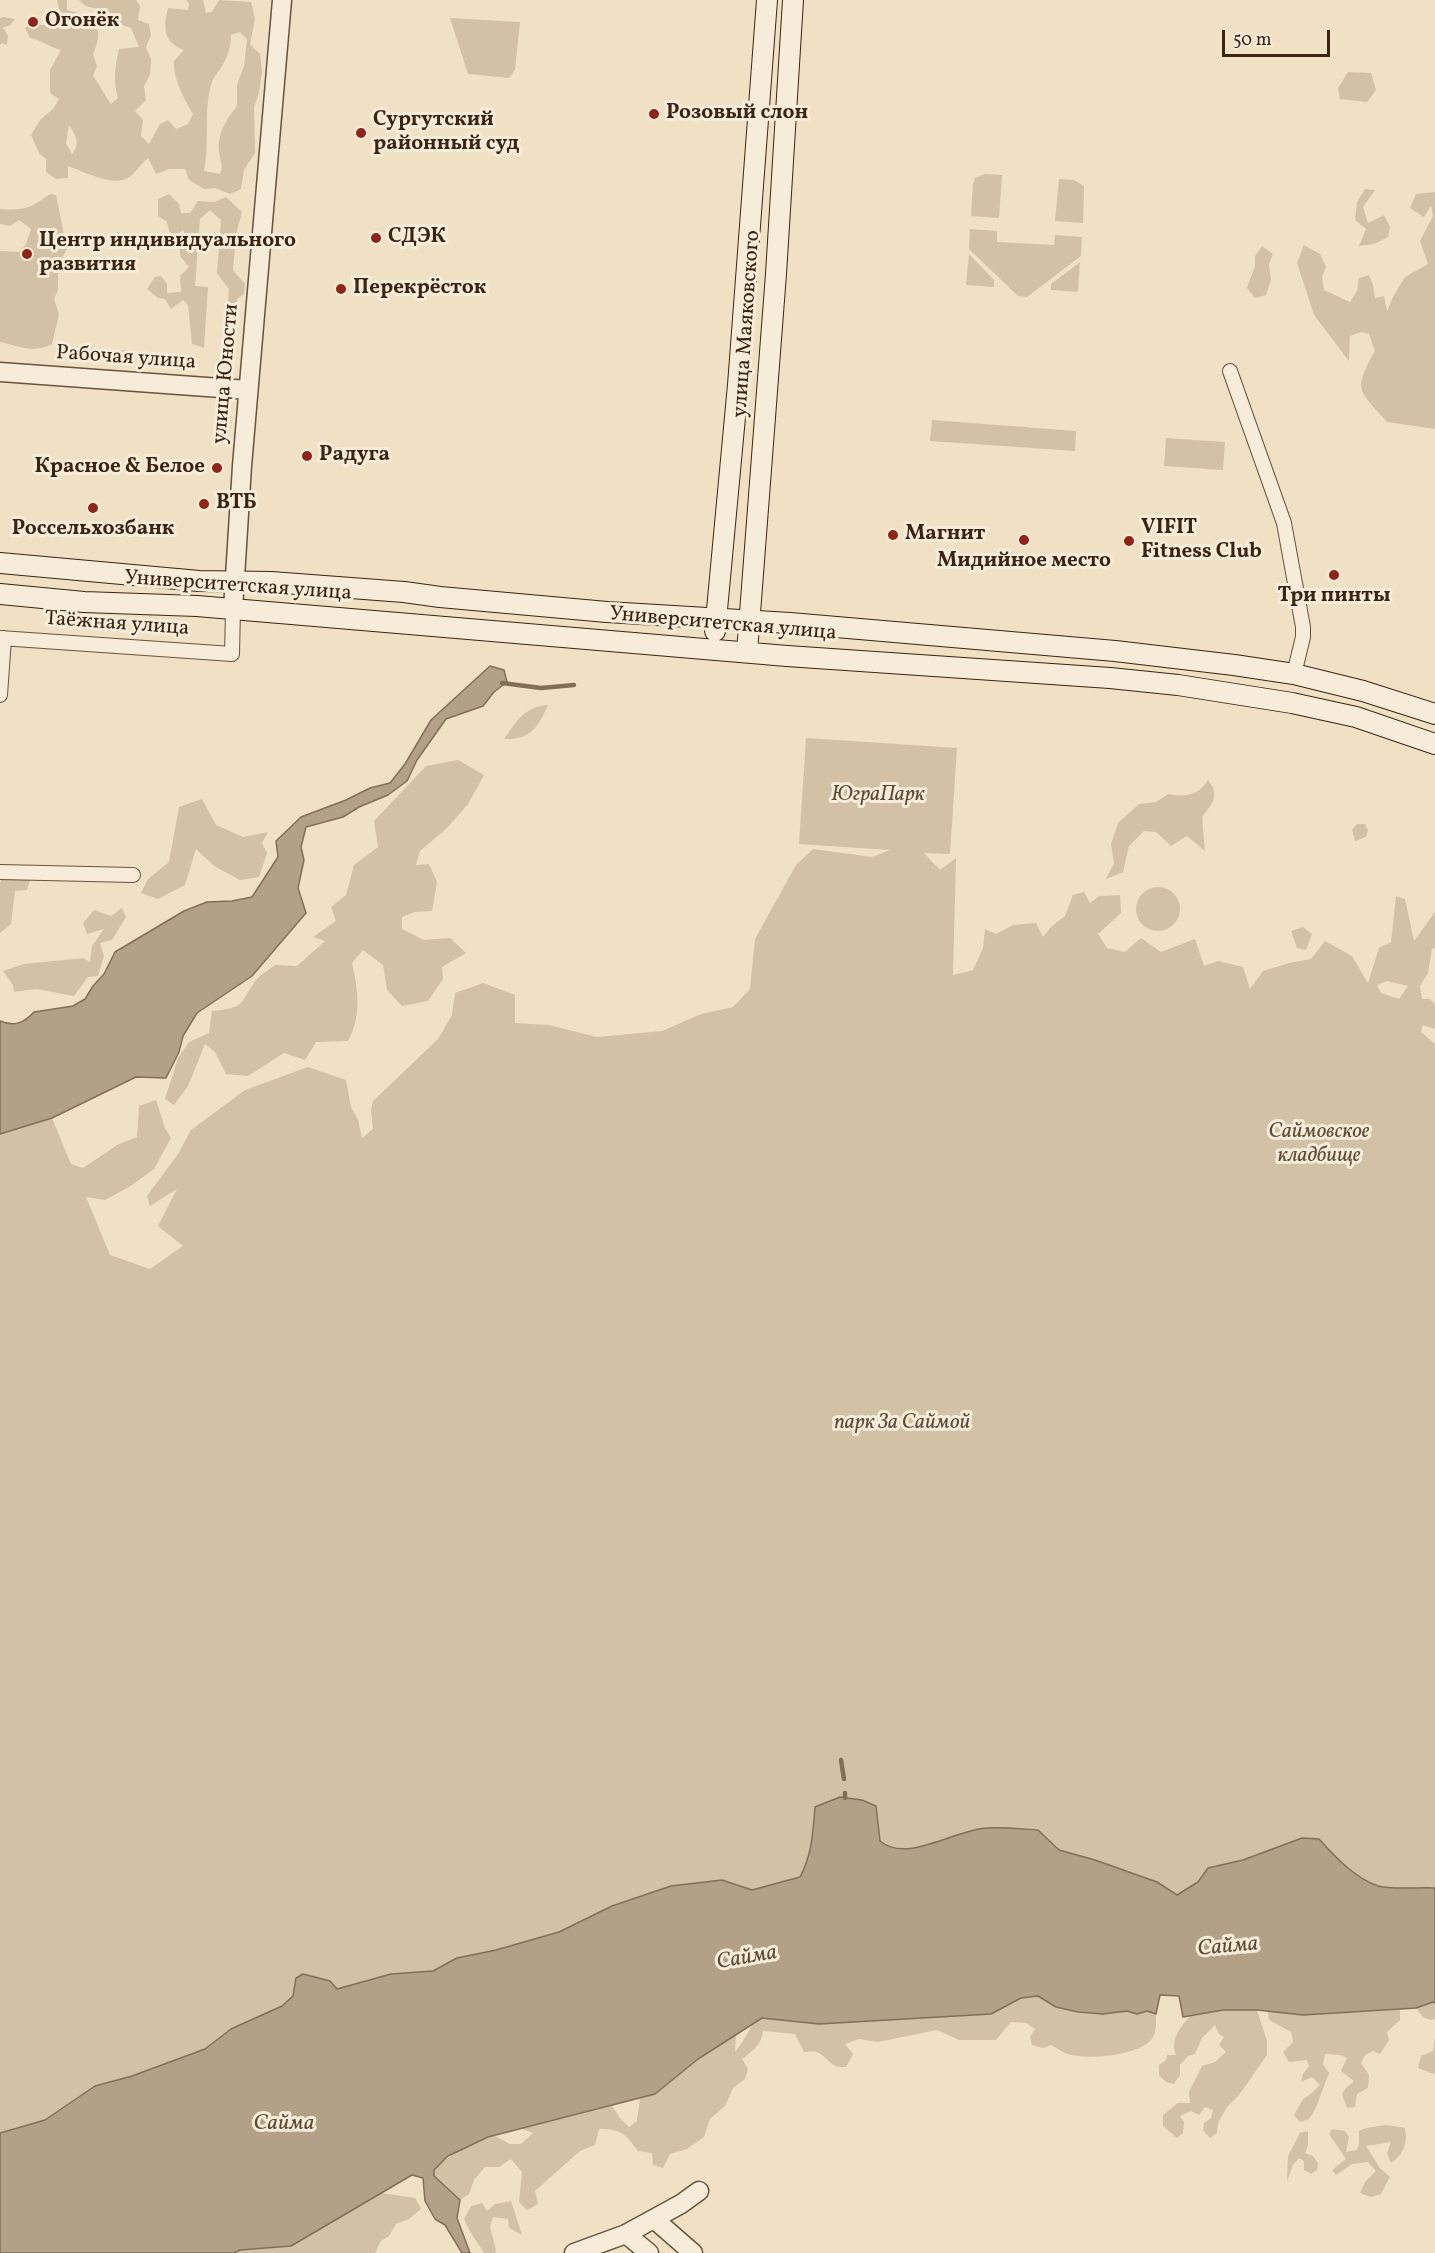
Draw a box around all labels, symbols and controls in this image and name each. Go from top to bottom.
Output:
place label: Огонёк [45,9,119,35]
marker: Огонёк [26,15,40,29]
scale bar [1225,18,1333,56]
text: 50 m [1233,28,1272,53]
place label: Розовый слон [666,101,808,127]
marker: Розовый слон [647,107,661,121]
place label: Сургутский районный суд [373,108,519,158]
marker: Сургутский районный суд [354,126,368,140]
place label: СДЭК [388,225,446,251]
place label: Центр индивидуального развития [39,229,296,279]
street label: улица Маяковского [729,229,767,419]
marker: СДЭК [369,231,383,245]
marker: Центр индивидуального развития [20,247,34,261]
place label: Перекрёсток [353,276,486,302]
marker: Перекрёсток [334,282,348,296]
street label: улица Юности [208,303,246,445]
street label: Рабочая улица [55,342,197,376]
place label: Радуга [319,443,390,469]
marker: Радуга [300,449,314,463]
place label: Красное & Белое [34,455,205,481]
marker: Красное & Белое [210,461,224,475]
place label: ВТБ [216,491,257,517]
marker: ВТБ [197,497,211,511]
marker: Россельхозбанк [86,501,100,515]
place label: VIFIT Fitness Club [1141,516,1262,566]
place label: Россельхозбанк [12,517,174,543]
place label: Магнит [905,522,985,548]
marker: Магнит [886,528,900,542]
marker: Мидийное место [1017,533,1031,547]
marker: VIFIT Fitness Club [1122,534,1136,548]
place label: Мидийное место [937,549,1111,575]
street label: Университетская улица [123,566,353,608]
marker: Три пинты [1327,568,1341,582]
place label: Три пинты [1278,584,1390,610]
street label: Университетская улица [608,603,838,647]
street label: Таёжная улица [44,607,190,643]
park label: ЮграПарк [832,783,924,809]
park label: Саймовское кладбище [1269,1120,1369,1170]
park label: парк За Саймой [834,1411,970,1437]
water label: Сайма [1197,1932,1259,1964]
water label: Сайма [715,1941,779,1977]
water label: Сайма [254,2112,314,2138]

